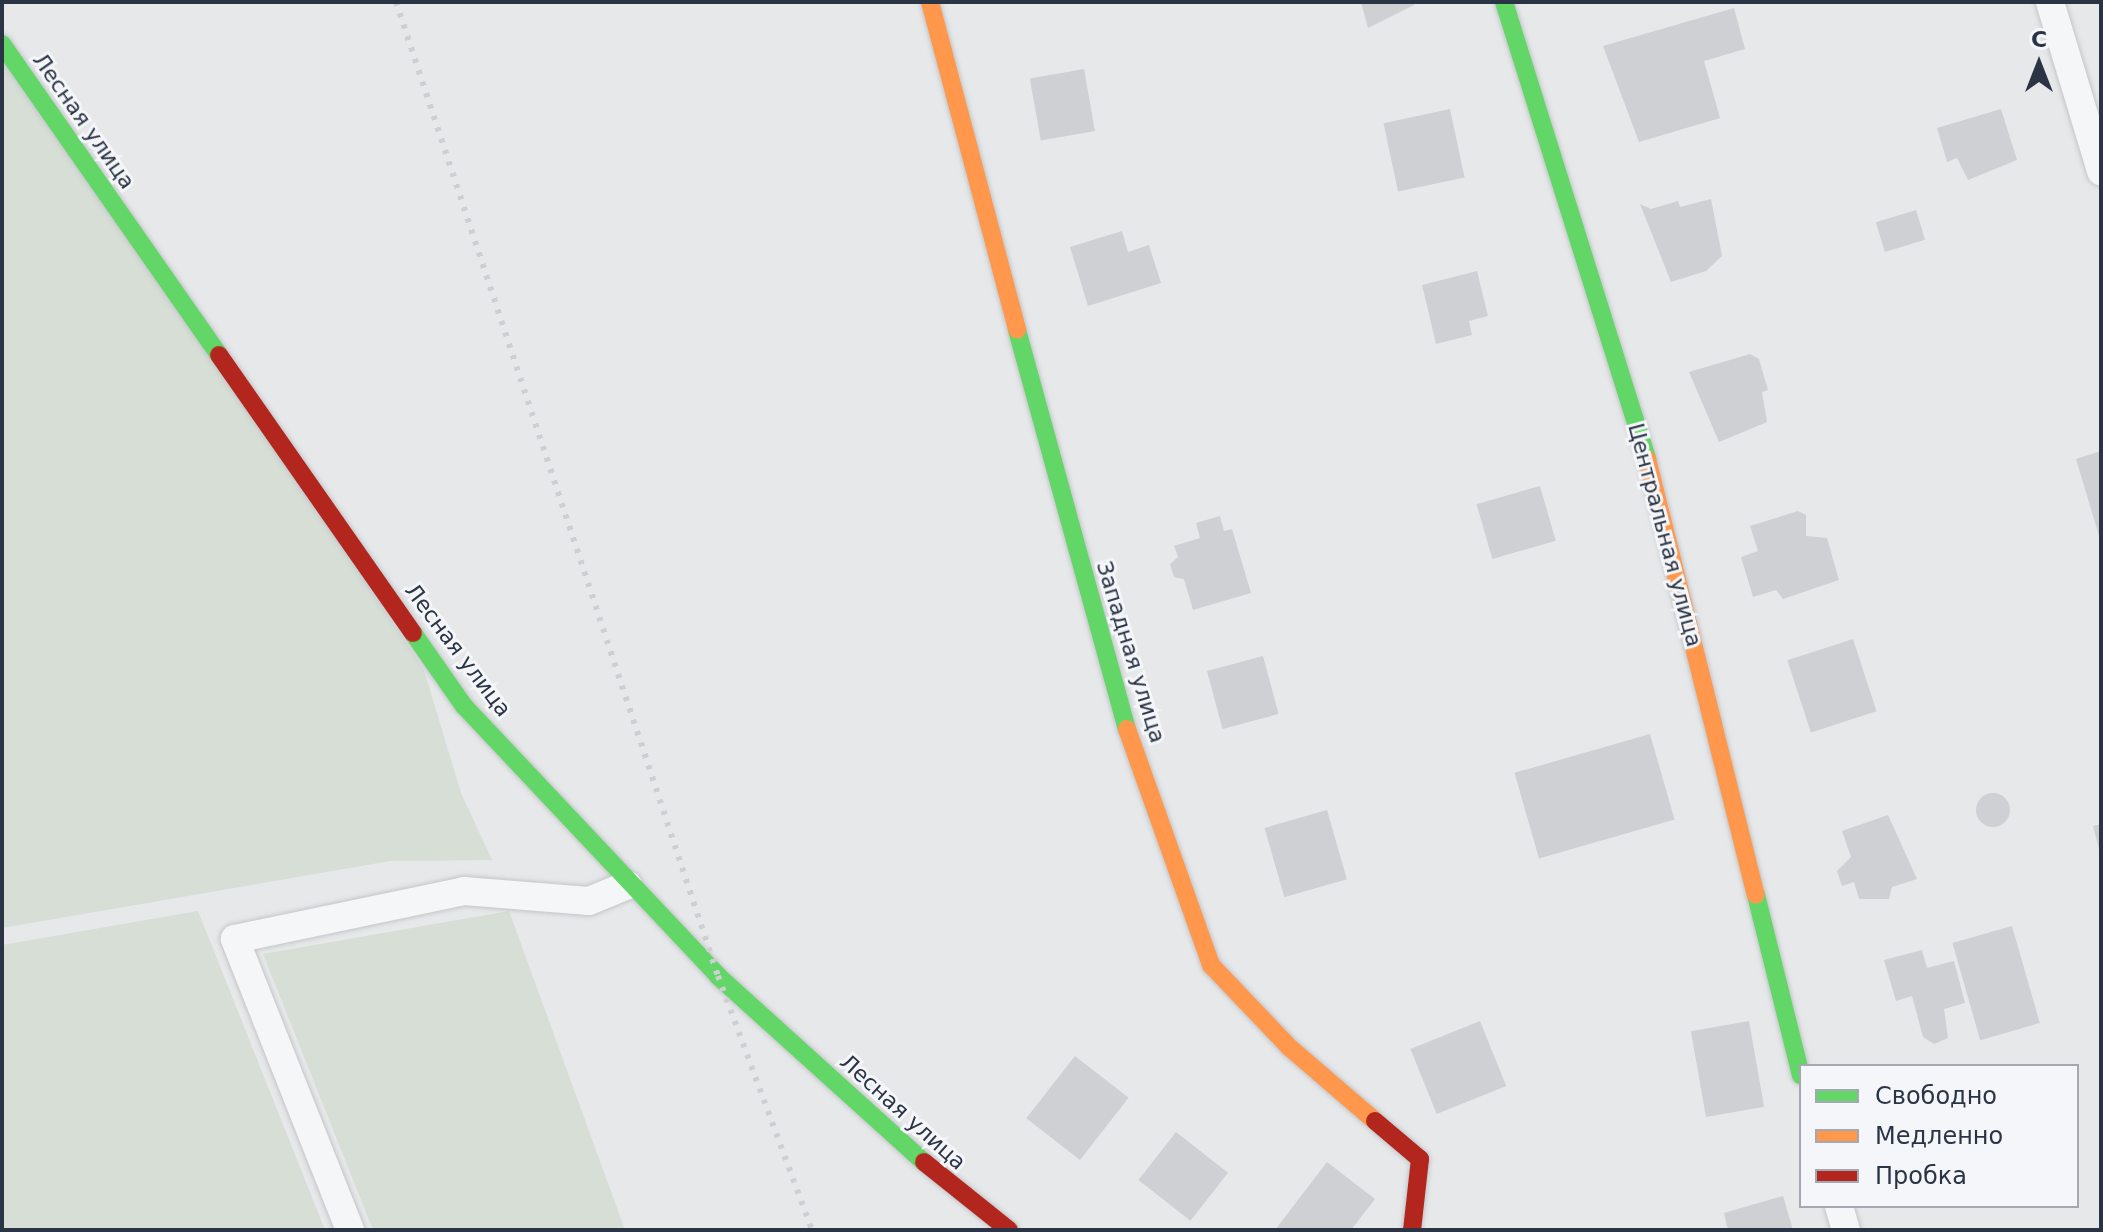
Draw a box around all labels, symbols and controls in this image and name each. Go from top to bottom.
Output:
north arrow [1999,24,2079,104]
text: С [2031,27,2047,52]
street label: Лесная улица [27,48,141,194]
street label: Центральная улица [1622,420,1708,650]
street label: Западная улица [1091,558,1171,746]
street label: Лесная улица [399,578,517,722]
street label: Лесная улица [835,1049,971,1175]
legend [1799,1064,2079,1208]
text: Свободно [1875,1082,1997,1110]
text: Медленно [1875,1122,2003,1150]
text: Пробка [1875,1162,1967,1190]

